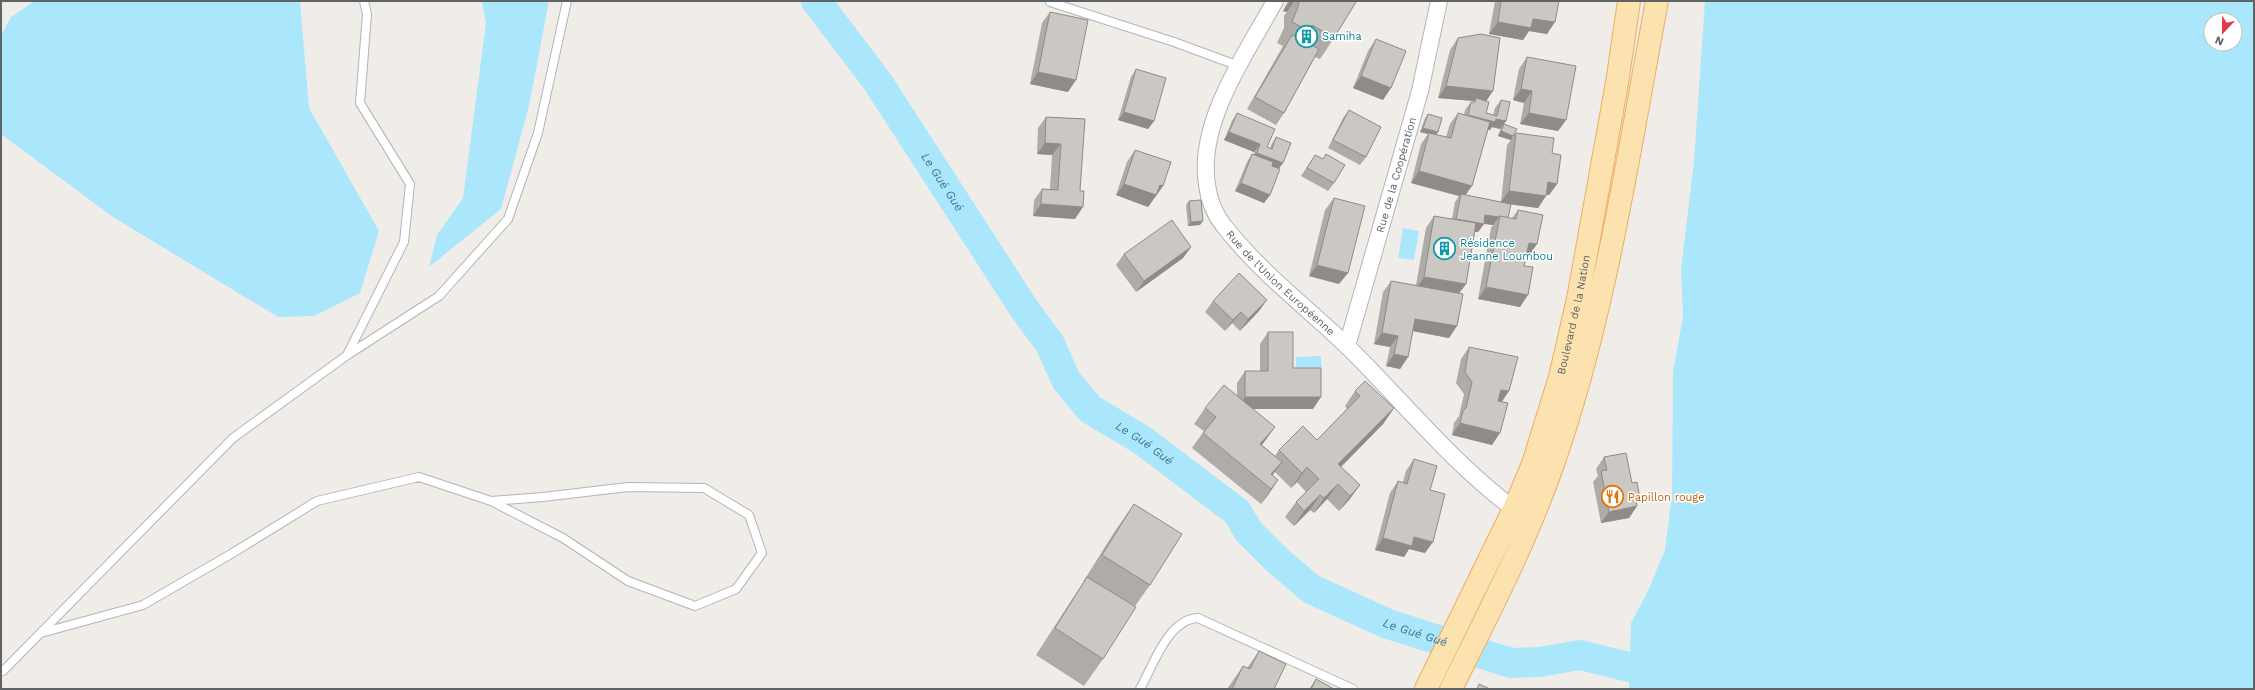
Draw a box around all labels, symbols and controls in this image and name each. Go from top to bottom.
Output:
north arrow [2203,12,2243,52]
building icon: Samiha [1294,23,1320,49]
place label: Samiha [1322,30,1362,43]
text: N [2213,33,2226,48]
street label: Rue de la Coopération [1374,116,1419,234]
water label: Le Gué Gué [918,150,966,214]
street label: Rue de l'Union Européenne [1223,228,1337,338]
building icon: Résidence Jeanne Loumbou [1431,236,1457,262]
place label: Résidence Jeanne Loumbou [1460,237,1553,263]
street label: Boulevard de la Nation [1555,254,1593,376]
water label: Le Gué Gué [1113,419,1176,468]
restaurant icon: Papillon rouge [1599,484,1625,510]
place label: Papillon rouge [1628,491,1705,504]
water label: Le Gué Gué [1381,616,1449,649]

